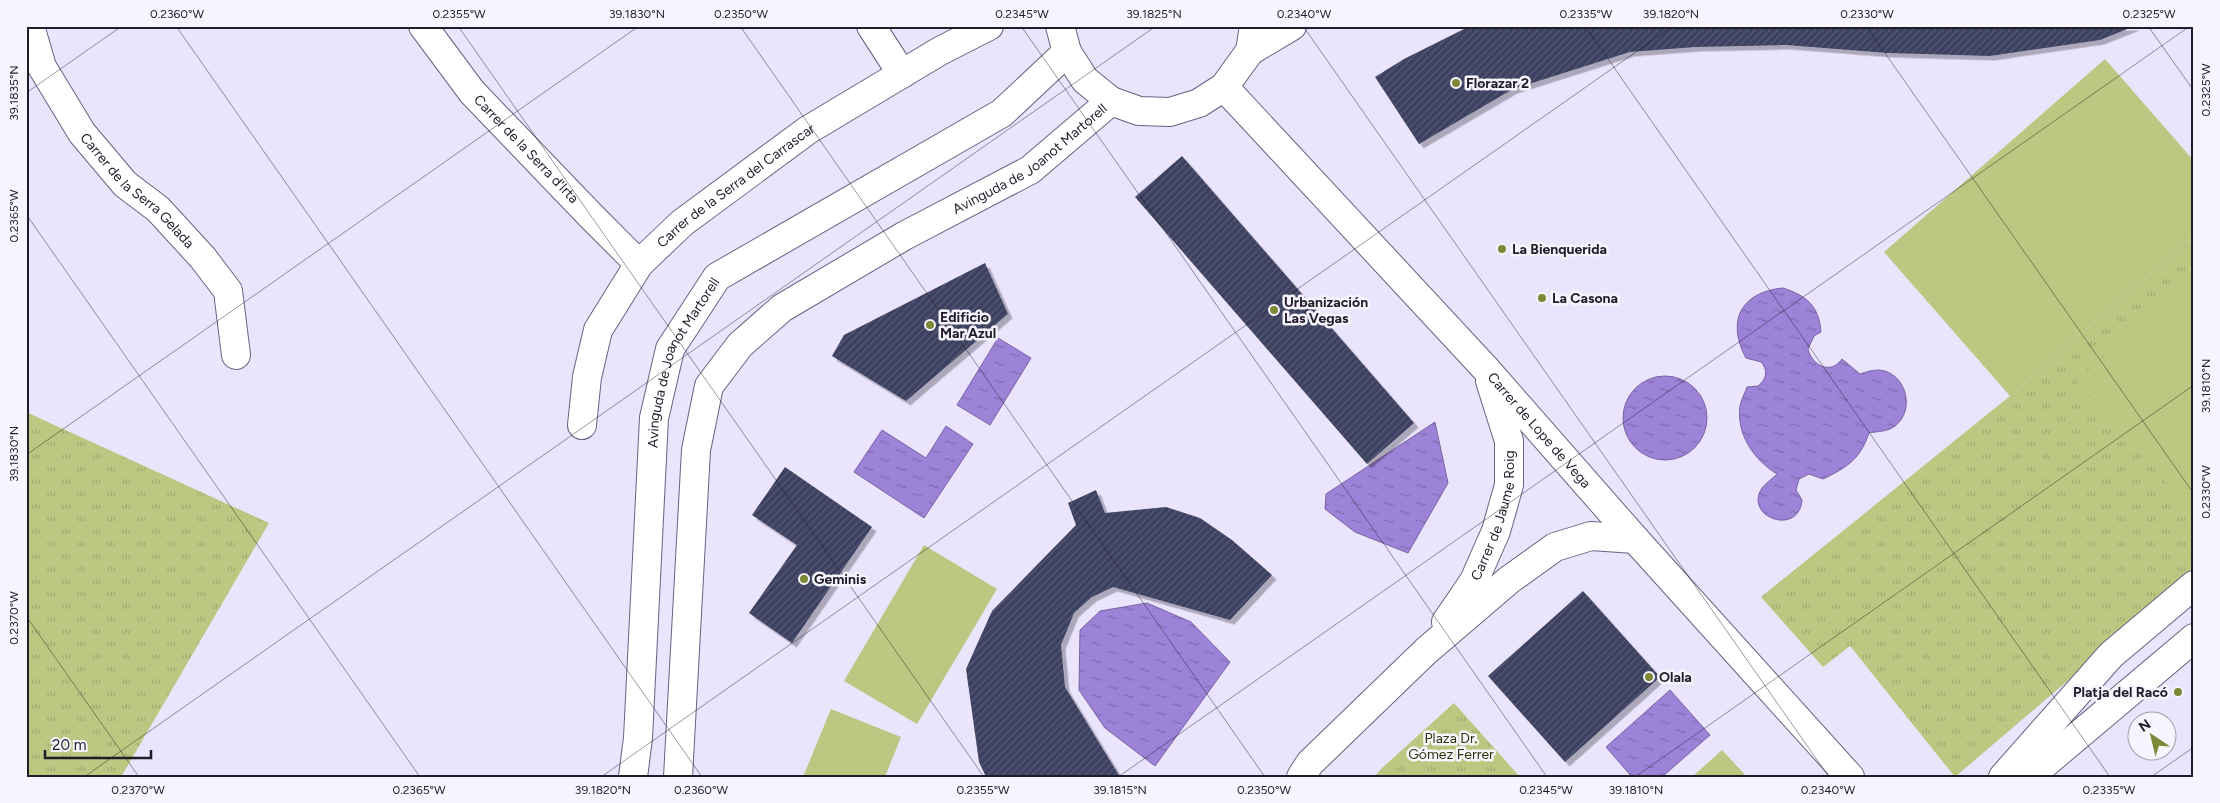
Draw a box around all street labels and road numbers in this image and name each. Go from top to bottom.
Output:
street label: Carrer de la Serra d'Irta [470,91,582,207]
street label: Avinguda de Joanot Martorell [950,100,1111,218]
street label: Carrer de la Serra del Carrascar [653,120,818,251]
street label: Carrer de la Serra Gelada [77,130,198,252]
street label: Avinguda de Joanot Martorell [645,274,723,449]
street label: Carrer de Lope de Vega [1484,369,1594,492]
street label: Carrer de Jaume Roig [1467,450,1519,583]

